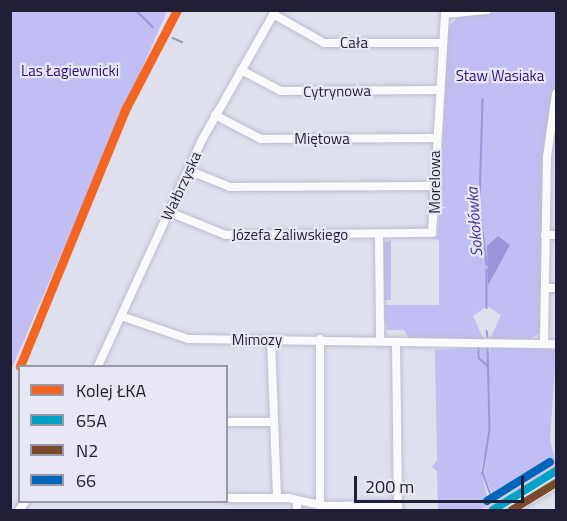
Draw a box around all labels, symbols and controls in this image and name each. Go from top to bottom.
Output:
street label: Cała [340,34,368,52]
park label: Las Łagiewnicki [21,62,119,80]
park label: Staw Wasiaka [456,67,544,85]
street label: Cytrynowa [303,81,371,101]
street label: Miętowa [294,130,350,148]
street label: Wałbrzyska [157,149,205,223]
street label: Morelowa [426,150,444,214]
water label: Sokołówka [462,187,486,257]
street label: Józefa Zaliwskiego [232,226,348,244]
street label: Mimozy [232,331,282,349]
legend [18,365,228,503]
text: Kolej ŁKA [76,377,146,404]
text: 65A [76,407,107,434]
text: N2 [76,437,98,464]
scale bar [357,464,526,502]
text: 66 [76,467,96,494]
text: 200 m [365,473,414,500]

